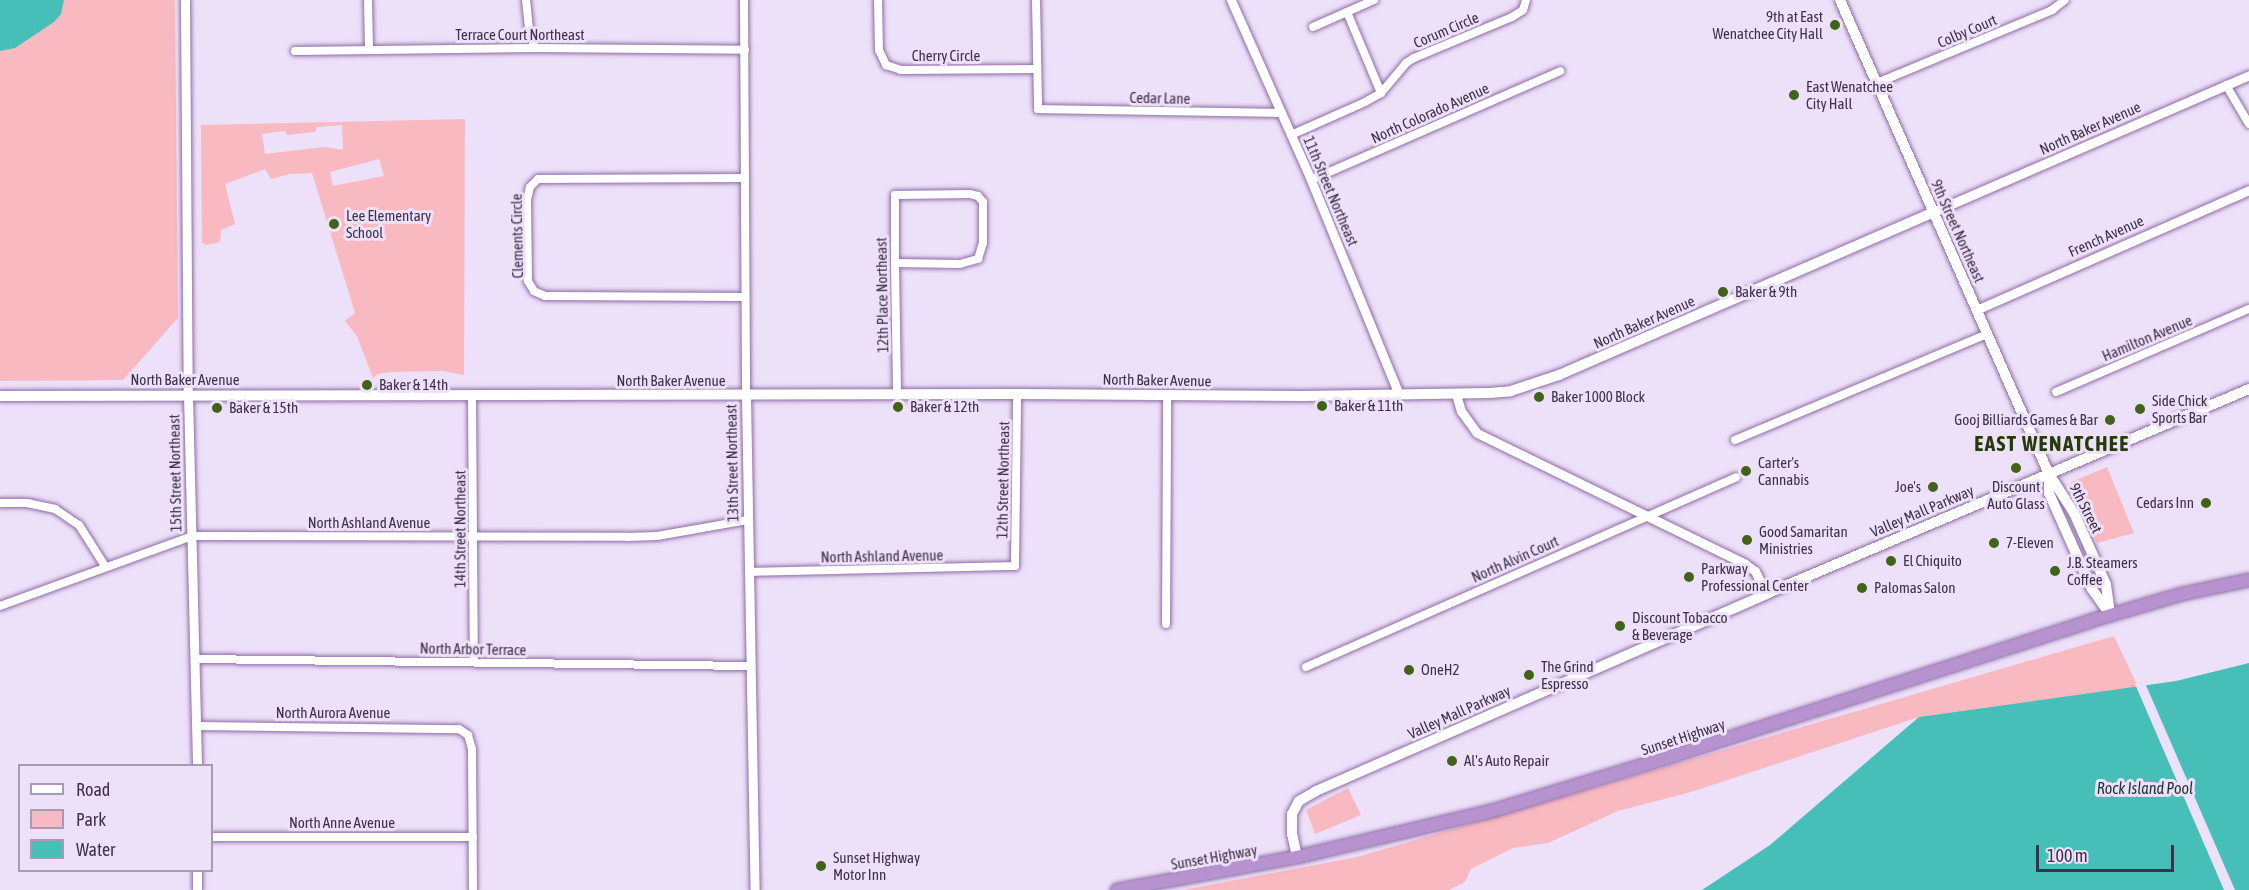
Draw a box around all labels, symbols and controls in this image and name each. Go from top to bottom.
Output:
place label: 9th at East Wenatchee City Hall [1713,7,1823,42]
street label: Corum Circle [1411,8,1481,52]
street label: Colby Court [1935,10,1999,52]
marker: 9th at East Wenatchee City Hall [1828,18,1842,32]
street label: Terrace Court Northeast [455,26,585,44]
street label: Cherry Circle [912,47,980,65]
place label: East Wenatchee City Hall [1806,77,1893,112]
street label: North Colorado Avenue [1368,79,1492,147]
street label: Cedar Lane [1129,88,1191,108]
marker: East Wenatchee City Hall [1787,88,1801,102]
street label: North Baker Avenue [2037,98,2143,158]
street label: 11th Street Northeast [1300,133,1362,249]
street label: 9th Street Northeast [1927,177,1989,285]
street label: Clements Circle [507,193,527,279]
place label: Lee Elementary School [346,206,431,241]
street label: French Avenue [2065,211,2147,261]
marker: Lee Elementary School [327,217,341,231]
street label: 12th Place Northeast [872,237,892,353]
place label: Baker & 9th [1735,283,1797,301]
marker: Baker & 9th [1716,285,1730,299]
street label: North Baker Avenue [1591,292,1697,352]
street label: Hamilton Avenue [2099,311,2195,365]
street label: North Baker Avenue [1102,370,1212,390]
street label: North Baker Avenue [130,371,240,389]
street label: North Baker Avenue [616,372,726,390]
place label: Baker & 14th [379,376,448,394]
marker: Baker & 14th [360,378,374,392]
place label: Baker 1000 Block [1551,388,1645,406]
marker: Baker 1000 Block [1532,390,1546,404]
place label: Side Chick Sports Bar [2152,391,2207,426]
place label: Baker & 11th [1334,397,1403,415]
place label: Baker & 12th [910,398,979,416]
place label: Baker & 15th [229,399,298,417]
marker: Baker & 11th [1315,399,1329,413]
marker: Baker & 12th [891,400,905,414]
marker: Baker & 15th [210,401,224,415]
marker: Side Chick Sports Bar [2133,402,2147,416]
street label: 13th Street Northeast [722,404,742,522]
place label: Gooj Billiards Games & Bar [1954,411,2098,429]
marker: Gooj Billiards Games & Bar [2103,413,2117,427]
street label: 15th Street Northeast [165,414,185,532]
street label: 12th Street Northeast [993,421,1013,539]
district label: EAST WENATCHEE [1974,430,2130,456]
place label: Carter's Cannabis [1758,453,1809,488]
marker: Discount Auto Glass [2009,461,2023,475]
marker: Carter's Cannabis [1739,464,1753,478]
street label: 14th Street Northeast [451,470,469,588]
place label: Discount Auto Glass [1987,477,2045,512]
place label: Joe's [1895,478,1921,496]
marker: Joe's [1926,480,1940,494]
street label: 9th Street [2066,480,2106,536]
street label: Valley Mall Parkway [1868,481,1976,541]
place label: Cedars Inn [2136,494,2194,512]
marker: Cedars Inn [2199,496,2213,510]
street label: North Ashland Avenue [308,514,430,532]
place label: Good Samaritan Ministries [1759,522,1848,557]
street label: North Alvin Court [1469,532,1561,586]
marker: Good Samaritan Ministries [1740,533,1754,547]
place label: 7-Eleven [2006,534,2054,552]
marker: 7-Eleven [1987,536,2001,550]
street label: North Ashland Avenue [821,546,943,566]
place label: El Chiquito [1903,552,1962,570]
place label: J.B. Steamers Coffee [2067,553,2138,588]
marker: El Chiquito [1884,554,1898,568]
place label: Parkway Professional Center [1701,559,1808,594]
marker: J.B. Steamers Coffee [2048,564,2062,578]
marker: Parkway Professional Center [1682,570,1696,584]
place label: Palomas Salon [1874,579,1955,597]
marker: Palomas Salon [1855,581,1869,595]
place label: Discount Tobacco & Beverage [1632,608,1728,643]
marker: Discount Tobacco & Beverage [1613,619,1627,633]
street label: North Arbor Terrace [420,639,526,659]
place label: The Grind Espresso [1541,657,1594,692]
place label: OneH2 [1421,661,1460,679]
marker: OneH2 [1402,663,1416,677]
marker: The Grind Espresso [1522,668,1536,682]
street label: Valley Mall Parkway [1405,681,1513,743]
street label: North Aurora Avenue [276,704,390,722]
street label: Sunset Highway [1639,715,1727,759]
place label: Al's Auto Repair [1464,752,1549,770]
marker: Al's Auto Repair [1445,754,1459,768]
legend [18,764,213,872]
water label: Rock Island Pool [2097,778,2193,798]
text: Road [76,779,110,800]
text: Park [76,809,106,830]
street label: North Anne Avenue [289,814,395,832]
scale bar [2039,833,2177,871]
text: Water [76,839,115,860]
street label: Sunset Highway [1170,841,1258,873]
text: 100 m [2047,845,2088,866]
place label: Sunset Highway Motor Inn [833,848,920,883]
marker: Sunset Highway Motor Inn [814,859,828,873]

